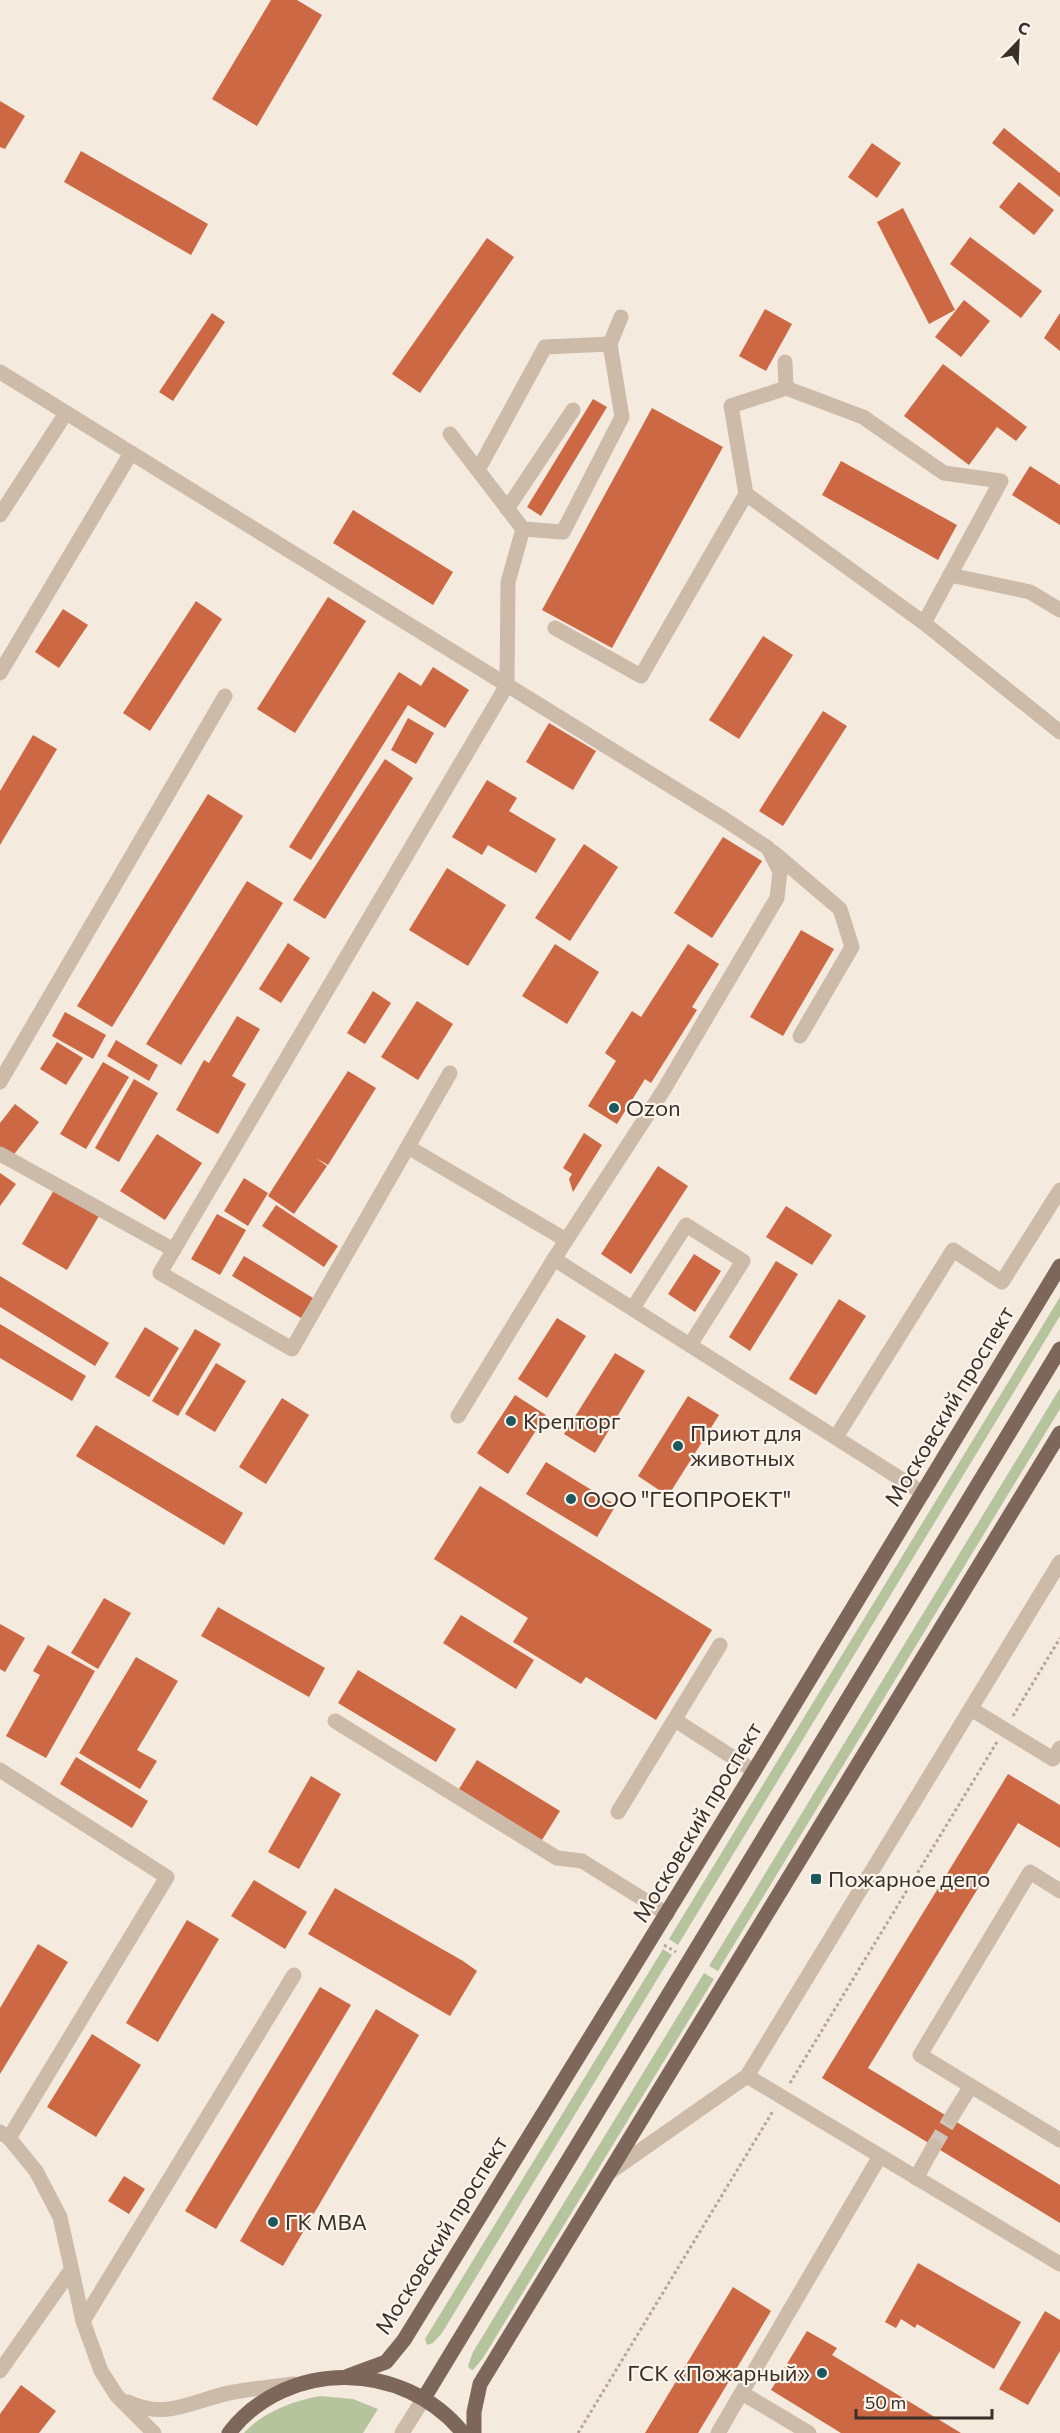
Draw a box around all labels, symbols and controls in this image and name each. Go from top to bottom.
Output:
north arrow [988,12,1048,72]
text: С [1015,17,1033,39]
place label: Ozon [626,1094,681,1121]
marker: Ozon [607,1101,621,1115]
street label: Московский проспект [878,1301,1019,1511]
place label: Крепторг [523,1407,621,1434]
marker: Крепторг [504,1414,518,1428]
place label: Приют для животных [690,1419,802,1471]
marker: Приют для животных [671,1439,685,1453]
place label: ООО "ГЕОПРОЕКТ" [583,1485,791,1512]
marker: ООО "ГЕОПРОЕКТ" [564,1492,578,1506]
street label: Московский проспект [626,1717,767,1927]
place label: Пожарное депо [828,1865,990,1892]
marker: Пожарное депо [809,1872,823,1886]
street label: Московский проспект [368,2131,513,2339]
place label: ГК МВА [285,2208,367,2235]
marker: ГК МВА [266,2215,280,2229]
place label: ГСК «Пожарный» [627,2359,810,2386]
marker: ГСК «Пожарный» [815,2366,829,2380]
scale bar [856,2382,992,2420]
text: 50 m [865,2391,906,2413]

